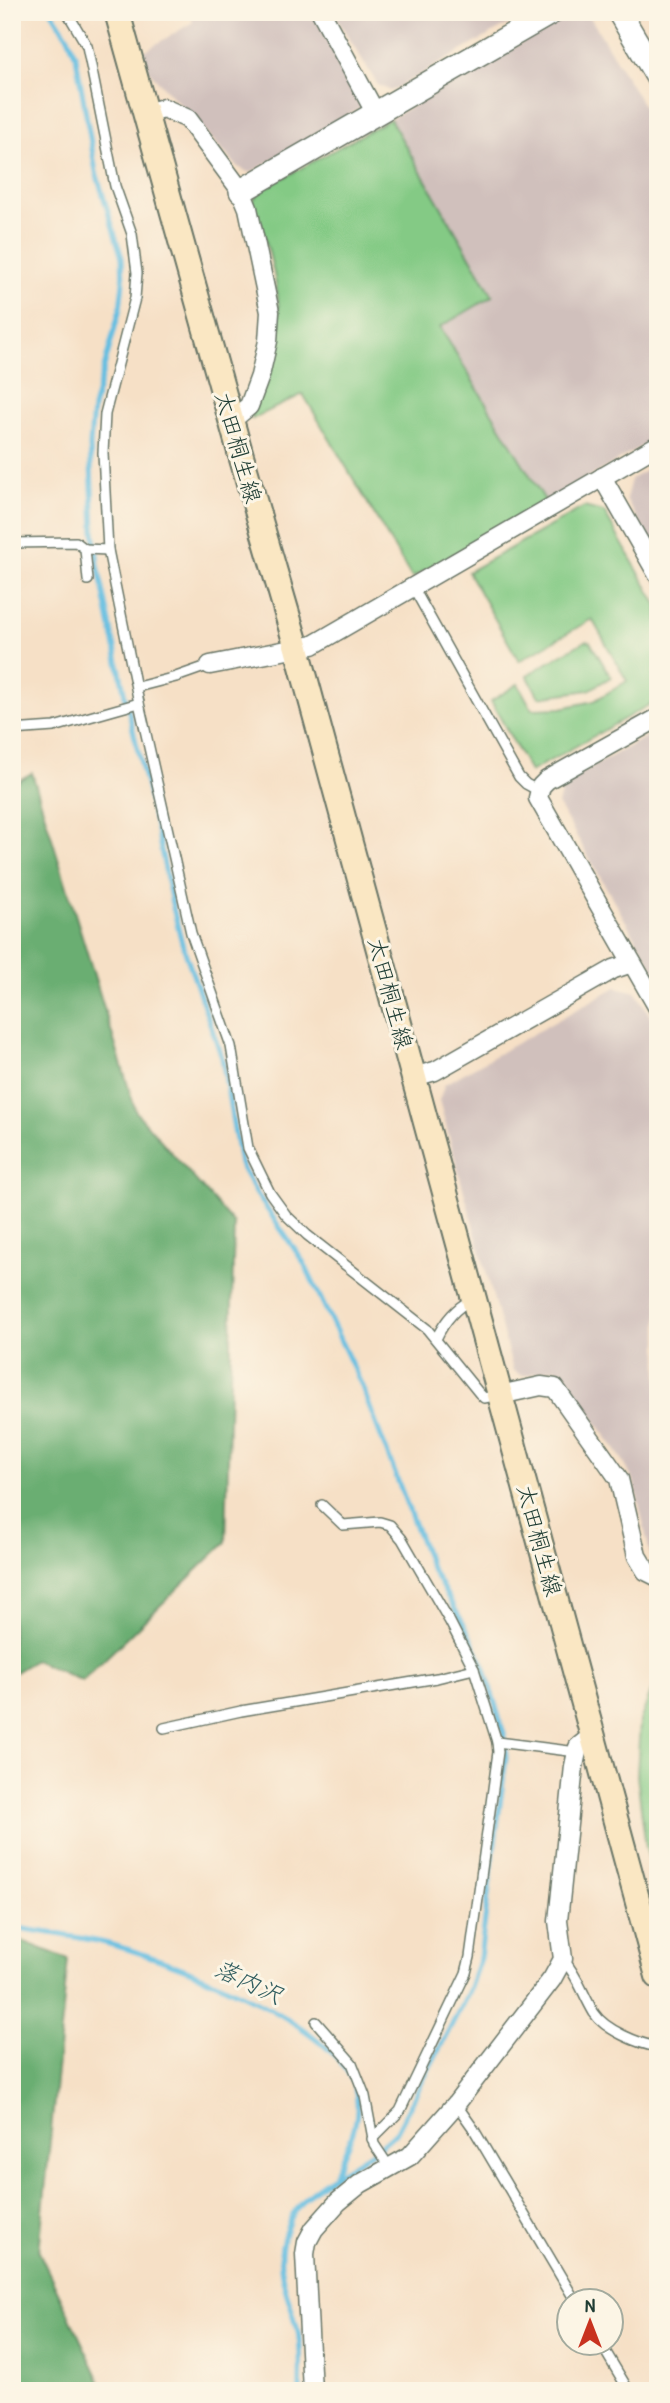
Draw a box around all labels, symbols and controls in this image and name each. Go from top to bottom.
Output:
street label: 太田桐生線 [208,387,270,507]
street label: 太田桐生線 [361,933,421,1053]
street label: 太田桐生線 [510,1480,570,1600]
water label: 落内沢 [210,1951,289,2011]
north arrow [554,2288,624,2358]
text: N [585,2292,595,2318]

